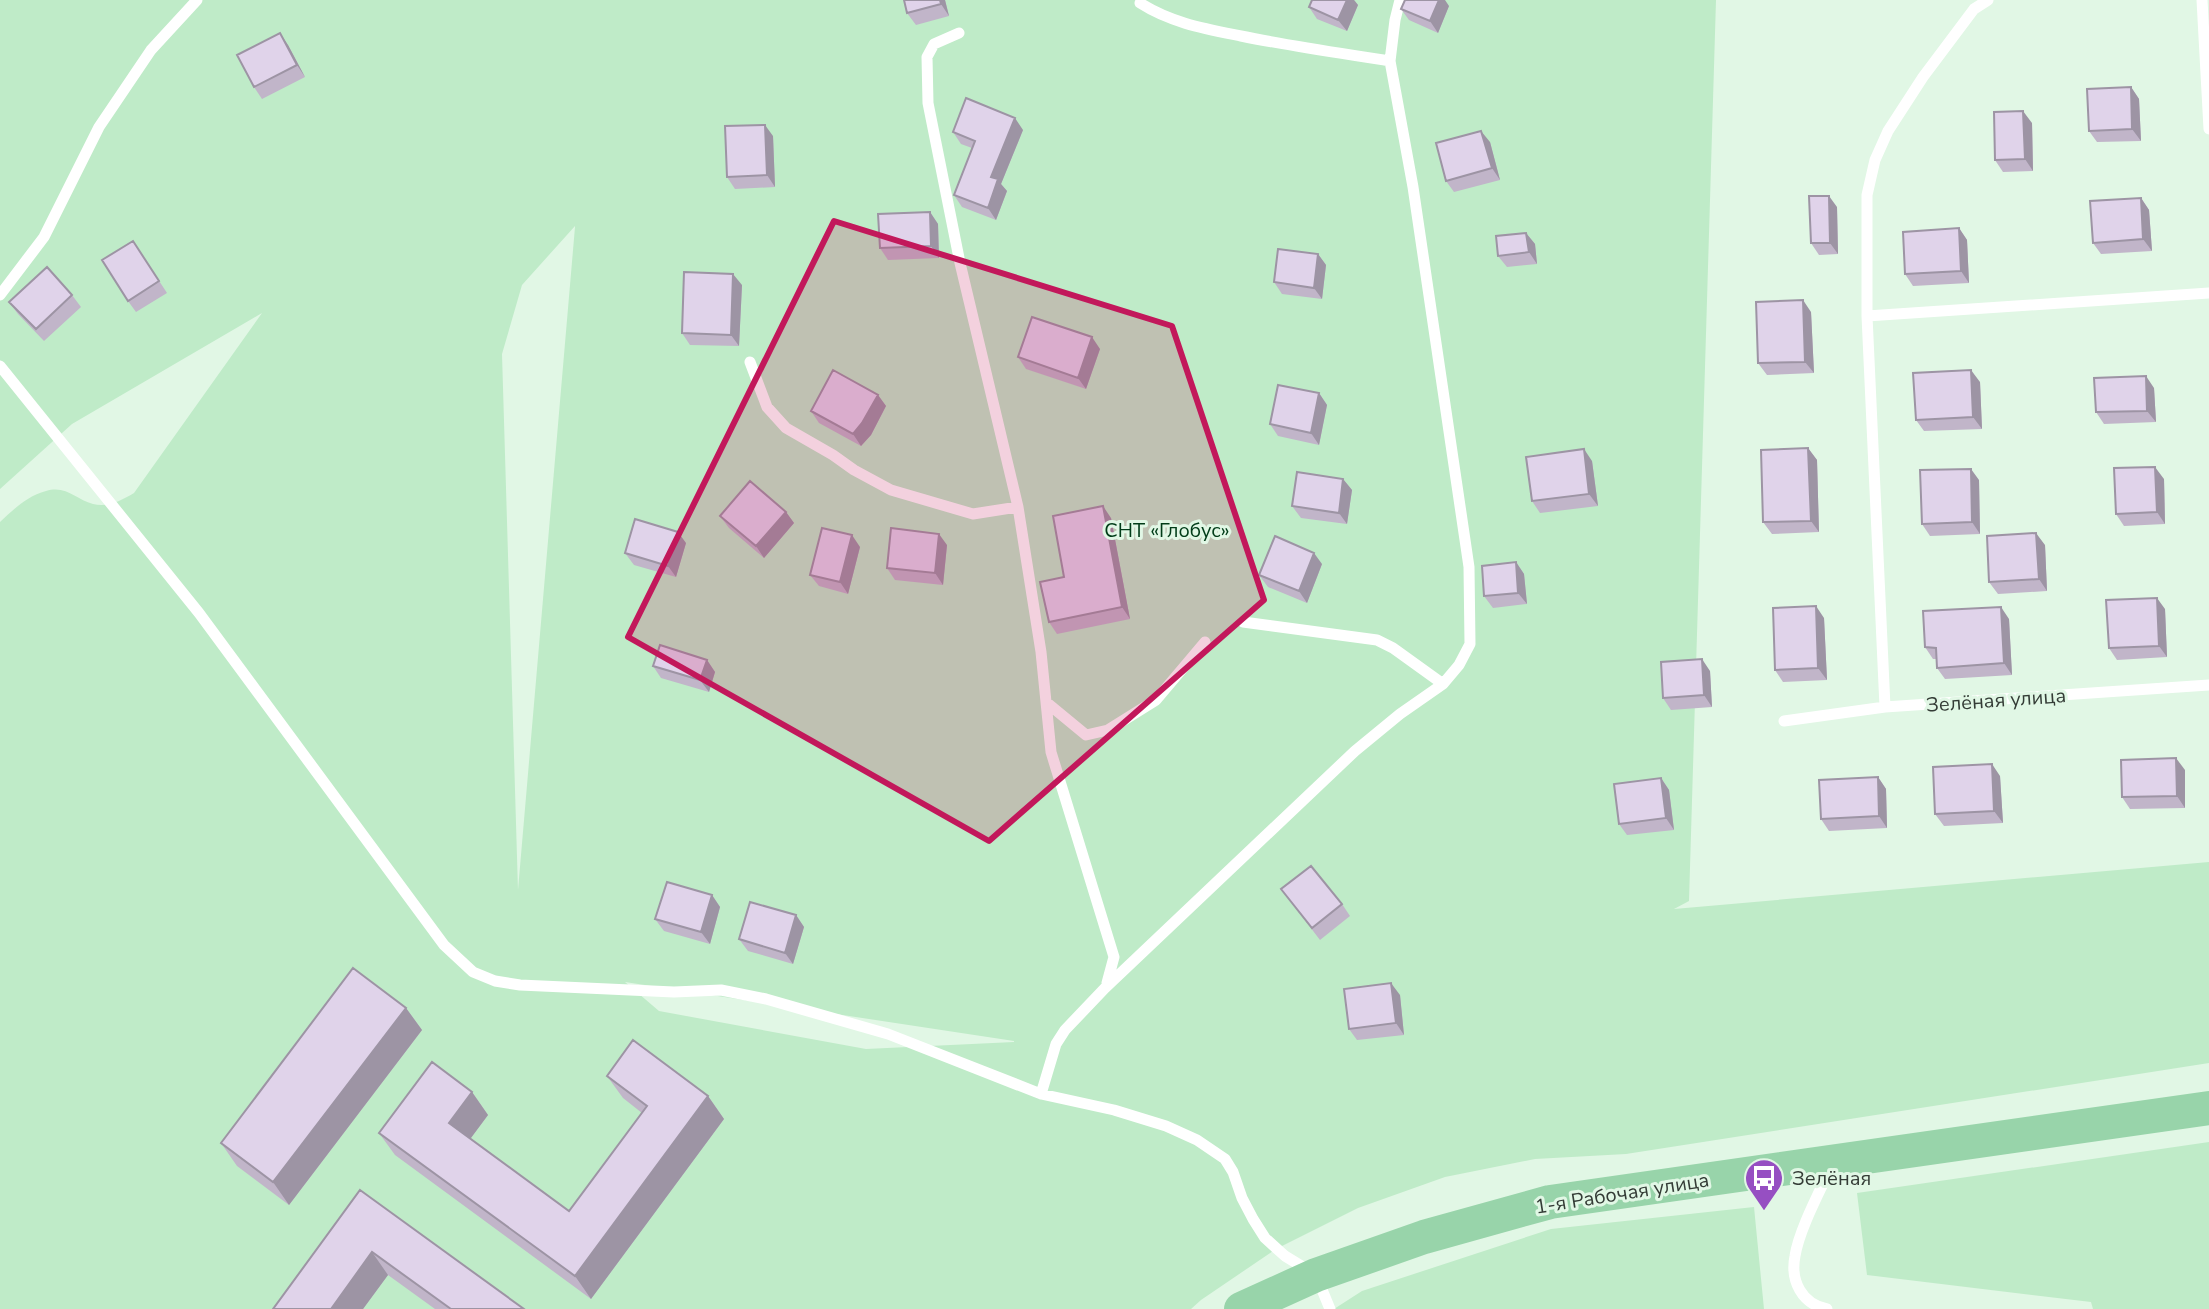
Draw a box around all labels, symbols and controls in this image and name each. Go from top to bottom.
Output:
park label: СНТ «Глобус» [1104,517,1230,544]
street label: Зелёная улица [1925,682,2067,719]
bus stop icon: Зелёная [1743,1157,1785,1212]
place label: Зелёная [1792,1165,1871,1192]
street label: 1-я Рабочая улица [1533,1166,1711,1221]

